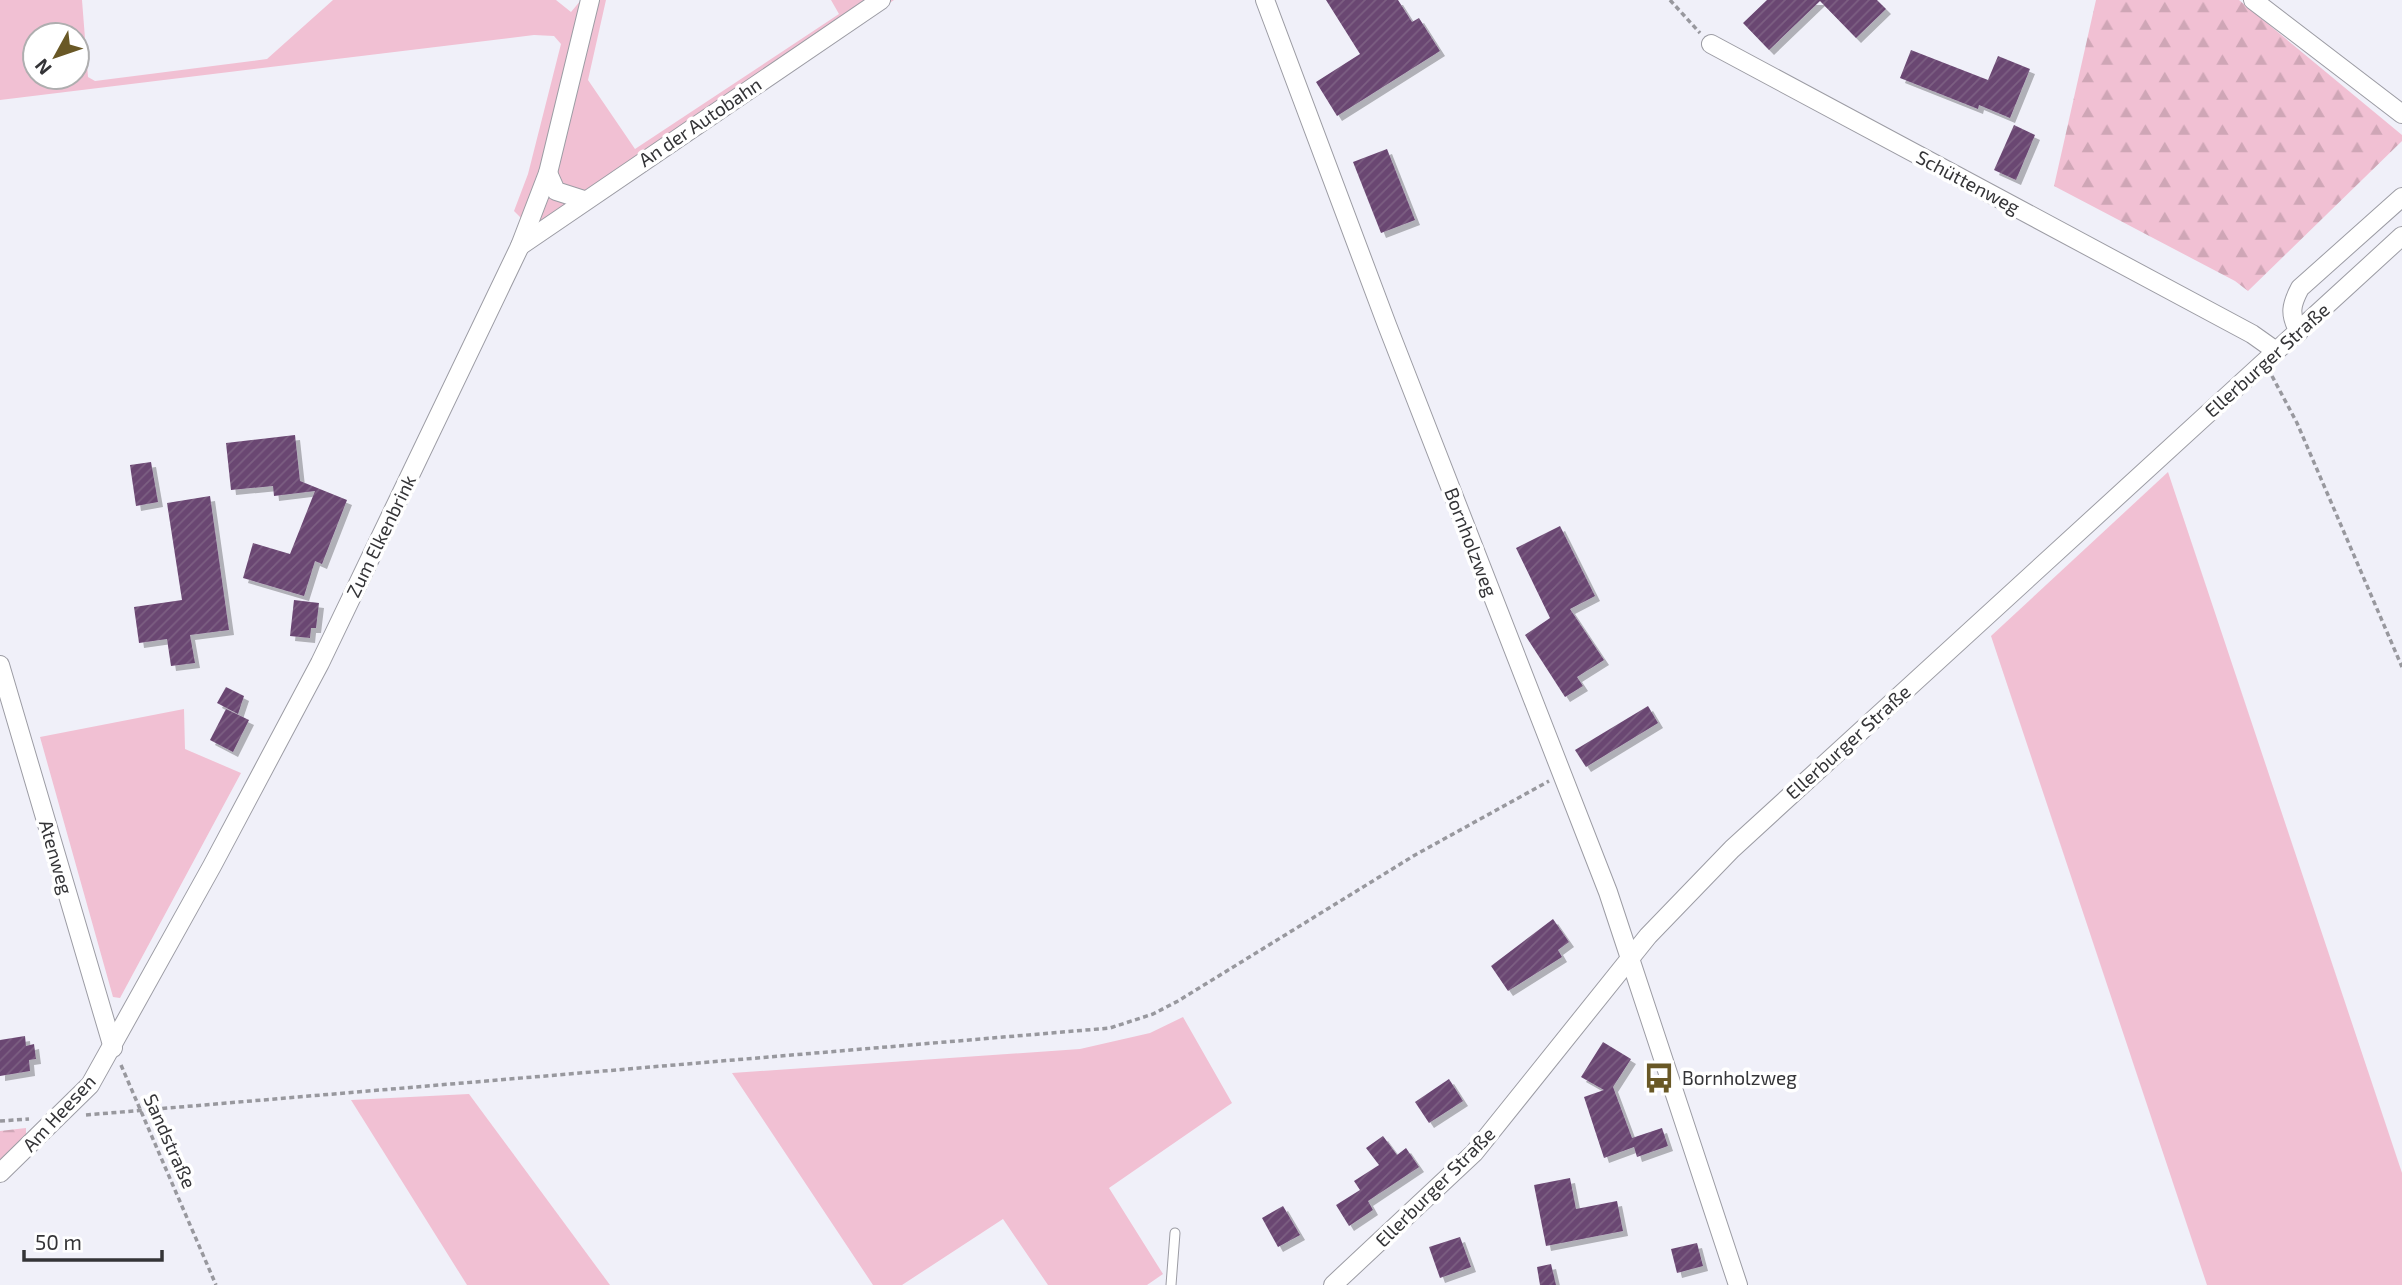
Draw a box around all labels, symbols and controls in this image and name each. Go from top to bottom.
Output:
north arrow [21,21,91,91]
text: N [29,55,56,80]
street label: An der Autobahn [634,72,766,171]
street label: Schüttenweg [1913,145,2024,219]
street label: Ellerburger Straße [2200,298,2334,422]
street label: Zum Elkenbrink [341,471,420,601]
street label: Bornholzweg [1440,484,1503,600]
street label: Ellerburger Straße [1781,680,1915,804]
street label: Atenweg [35,817,78,897]
bus stop icon: Bornholzweg [1642,1061,1676,1095]
place label: Bornholzweg [1682,1066,1797,1089]
street label: Am Heesen [17,1069,100,1156]
street label: Sandstraße [139,1090,202,1192]
street label: Ellerburger Straße [1370,1122,1499,1251]
scale bar [24,1218,163,1262]
text: 50 m [35,1229,82,1254]

